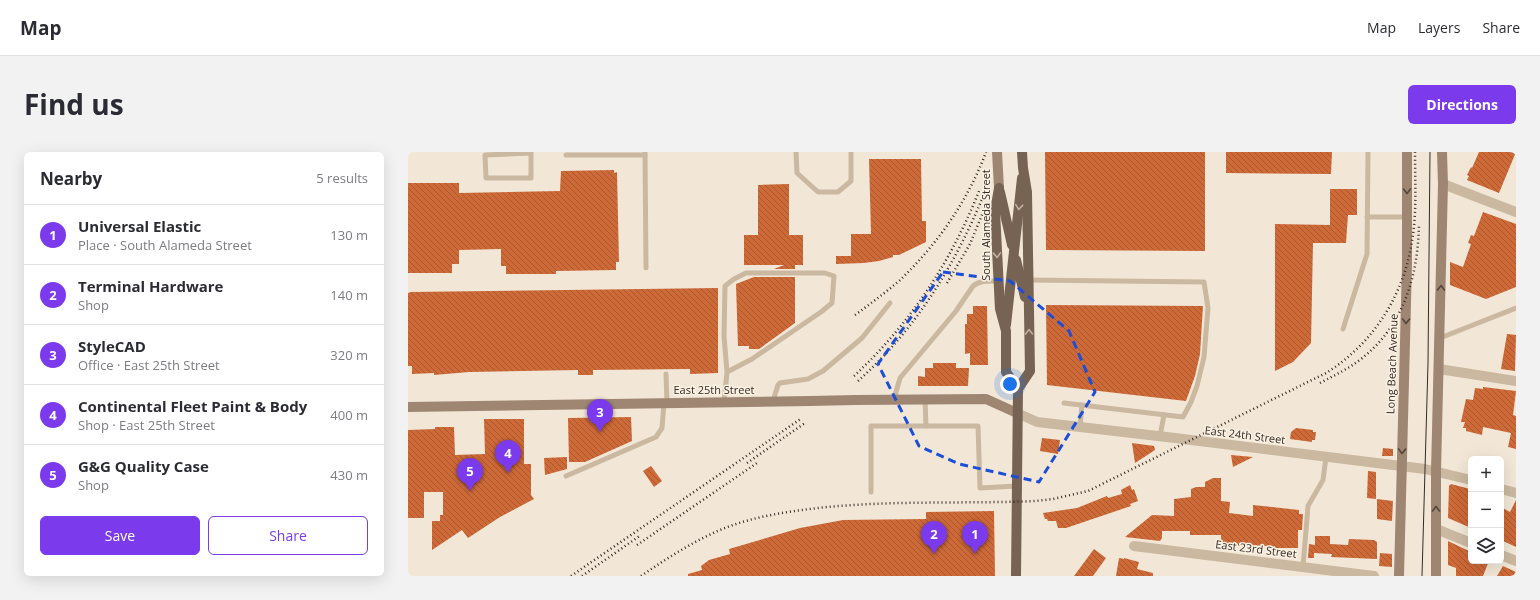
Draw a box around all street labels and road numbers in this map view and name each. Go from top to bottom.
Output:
street label: South Alameda Street [978,169,993,281]
street label: Long Beach Avenue [1382,314,1401,414]
street label: East 25th Street [673,382,755,397]
street label: East 24th Street [1204,422,1286,447]
street label: East 23rd Street [1215,536,1298,561]

